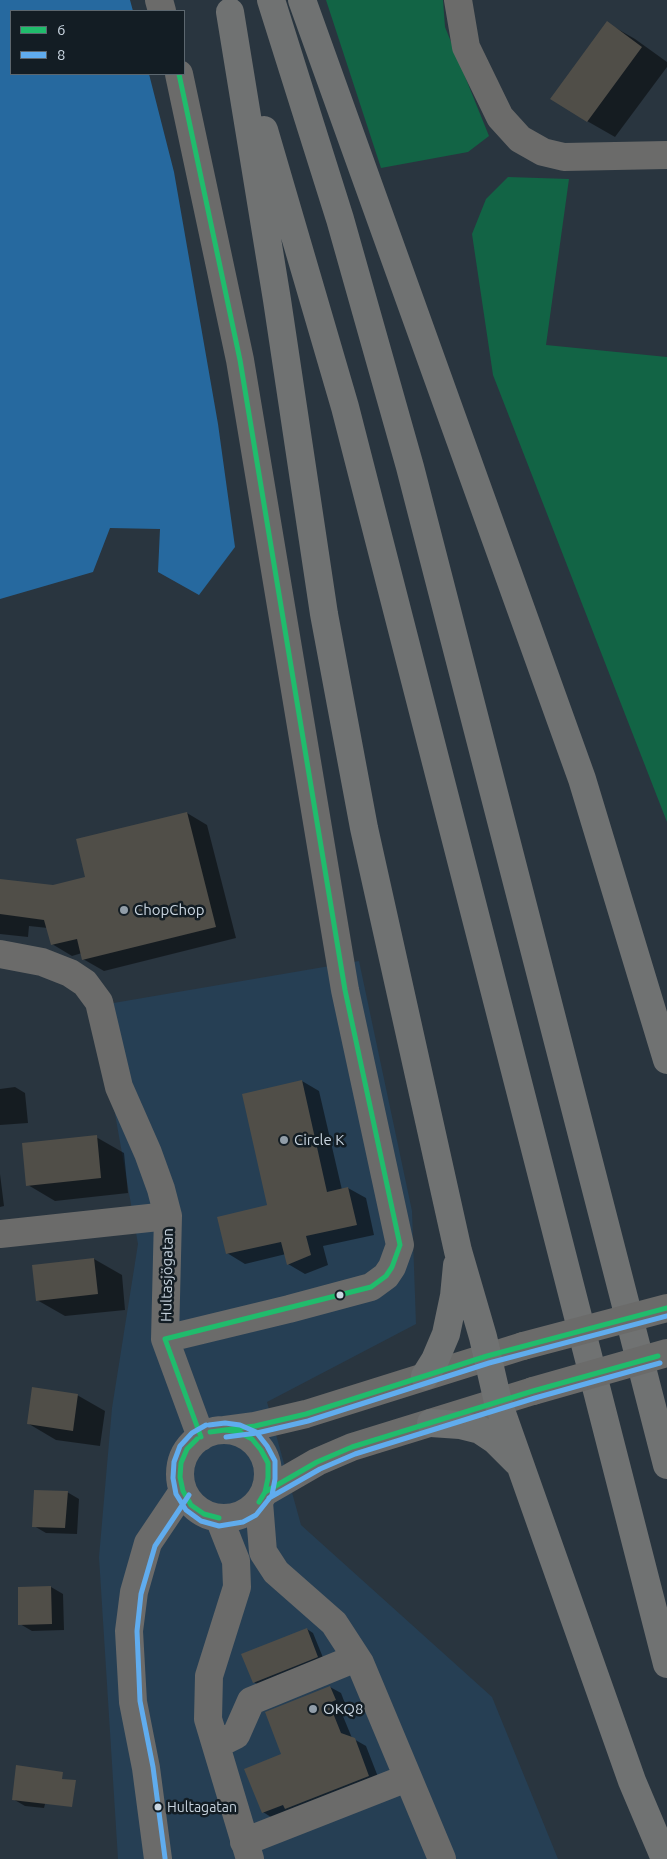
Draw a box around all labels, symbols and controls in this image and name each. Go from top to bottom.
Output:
legend [10,10,185,75]
text: 6 [57,21,65,38]
text: 8 [57,46,65,63]
place label: ChopChop [134,901,205,919]
marker: ChopChop [118,904,130,916]
place label: Circle K [294,1131,344,1149]
marker: Circle K [278,1134,290,1146]
street label: Hultasjögatan [157,1228,177,1322]
unlabelled marker [335,1290,345,1300]
place label: OKQ8 [323,1700,363,1718]
marker: OKQ8 [307,1703,319,1715]
place label: Hultagatan [167,1799,237,1815]
marker: Hultagatan [153,1802,163,1812]

